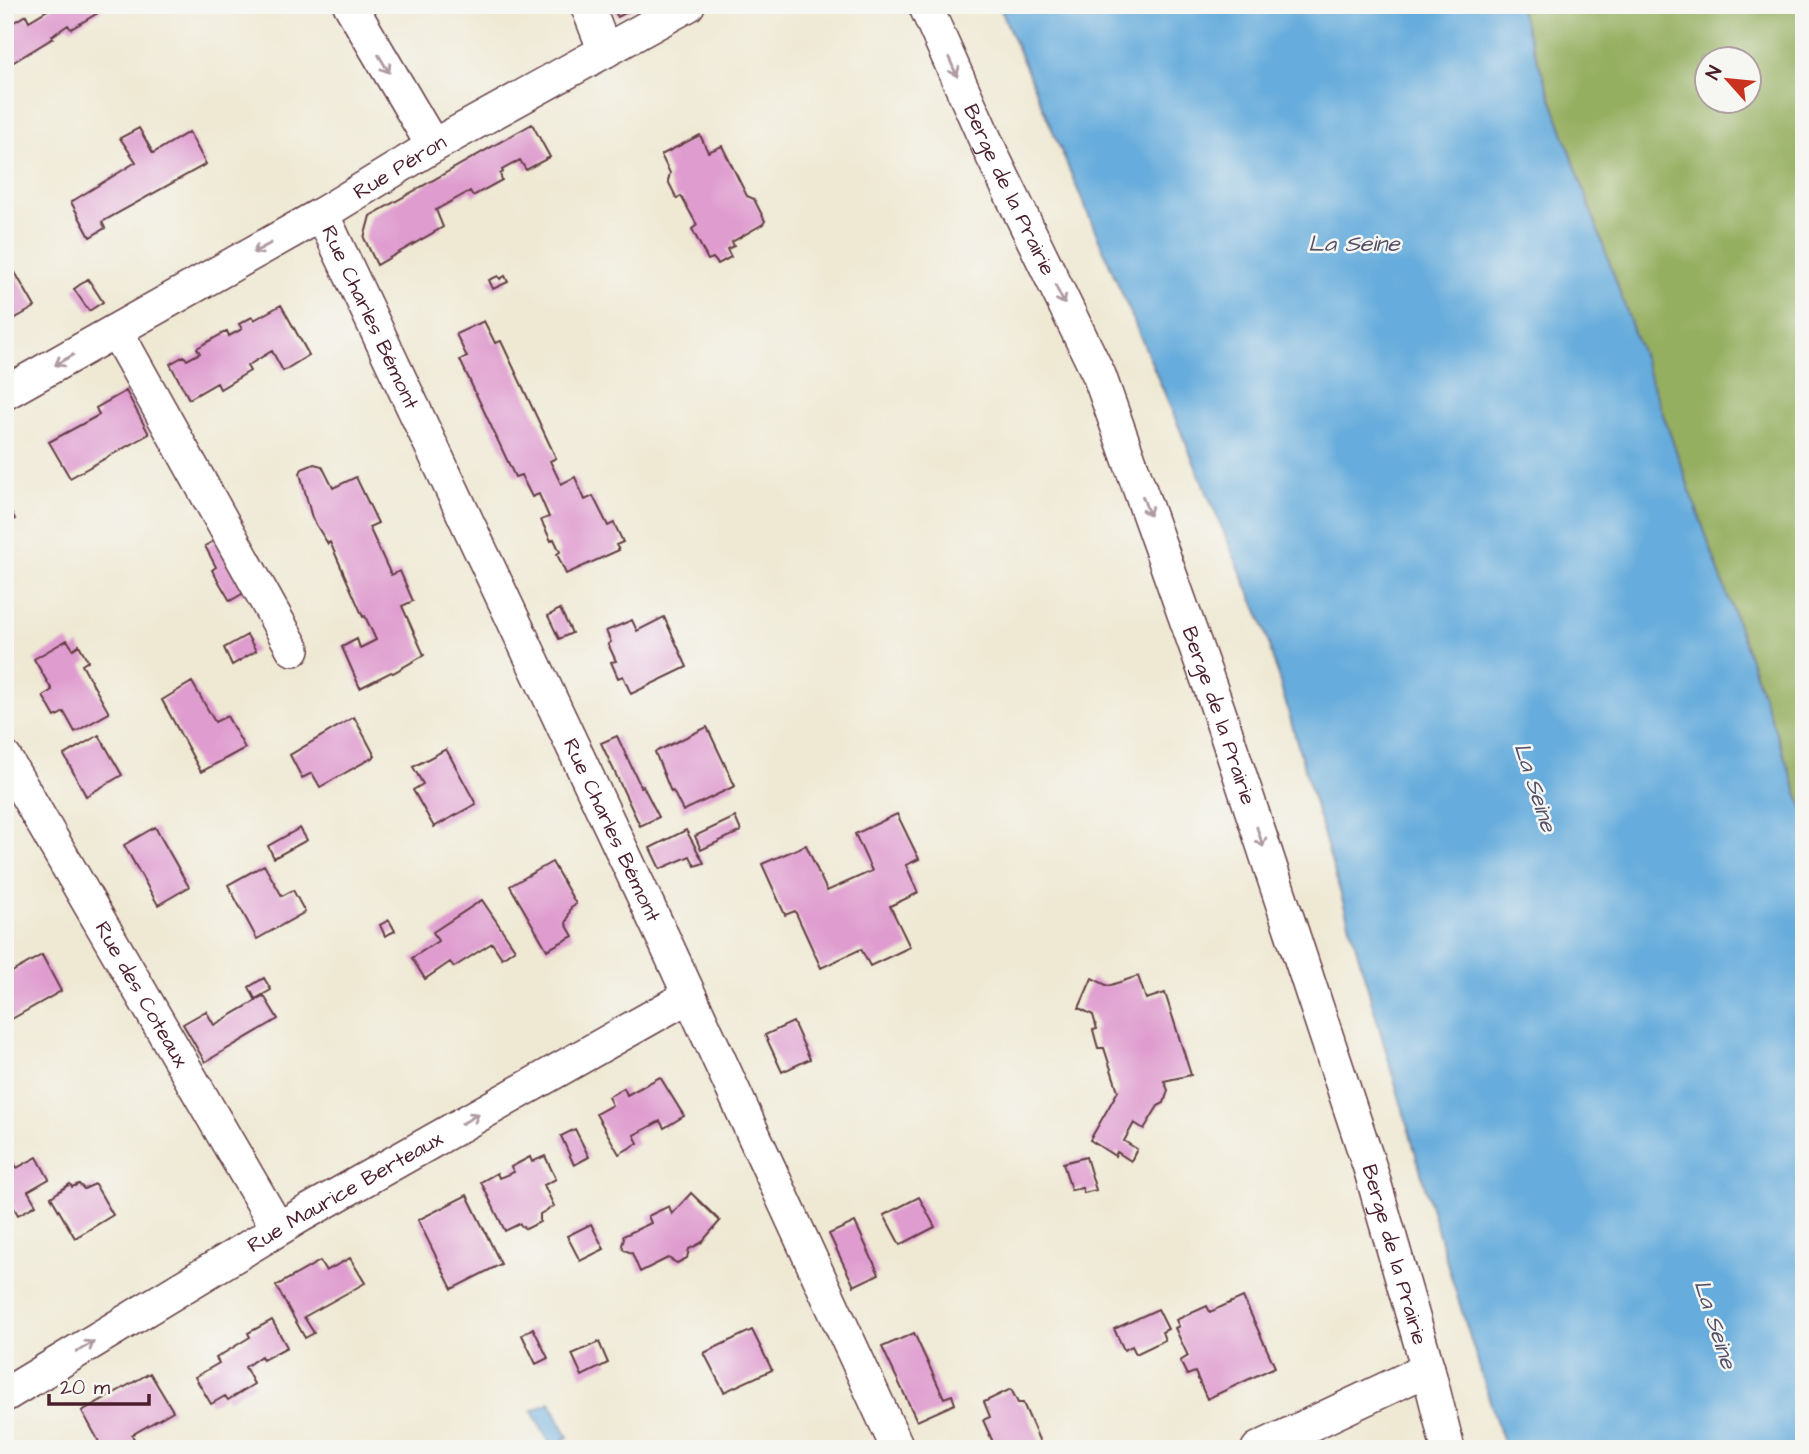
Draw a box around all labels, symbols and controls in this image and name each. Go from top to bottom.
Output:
north arrow [1694,46,1764,116]
one-way arrow [377,54,391,74]
one-way arrow [947,56,960,78]
text: N [1699,61,1729,84]
street label: Berge de la Prairie [956,99,1062,280]
street label: Rue Péron [348,128,452,206]
street label: Rue Charles Bémont [314,221,426,415]
water label: La Seine [1308,228,1401,260]
one-way arrow [253,241,273,255]
one-way arrow [1054,284,1068,305]
one-way arrow [55,353,75,367]
one-way arrow [1140,495,1153,517]
street label: Berge de la Prairie [1175,623,1263,808]
street label: Rue Charles Bémont [556,734,668,927]
water label: La Seine [1506,739,1565,837]
one-way arrow [1255,825,1267,847]
street label: Rue des Coteaux [88,916,195,1073]
one-way arrow [460,1112,480,1126]
street label: Rue Maurice Berteaux [242,1124,448,1260]
street label: Berge de la Prairie [1355,1161,1434,1348]
water label: La Seine [1686,1276,1745,1374]
one-way arrow [74,1340,94,1354]
scale bar [49,1363,149,1407]
text: 20 m [60,1373,111,1402]

